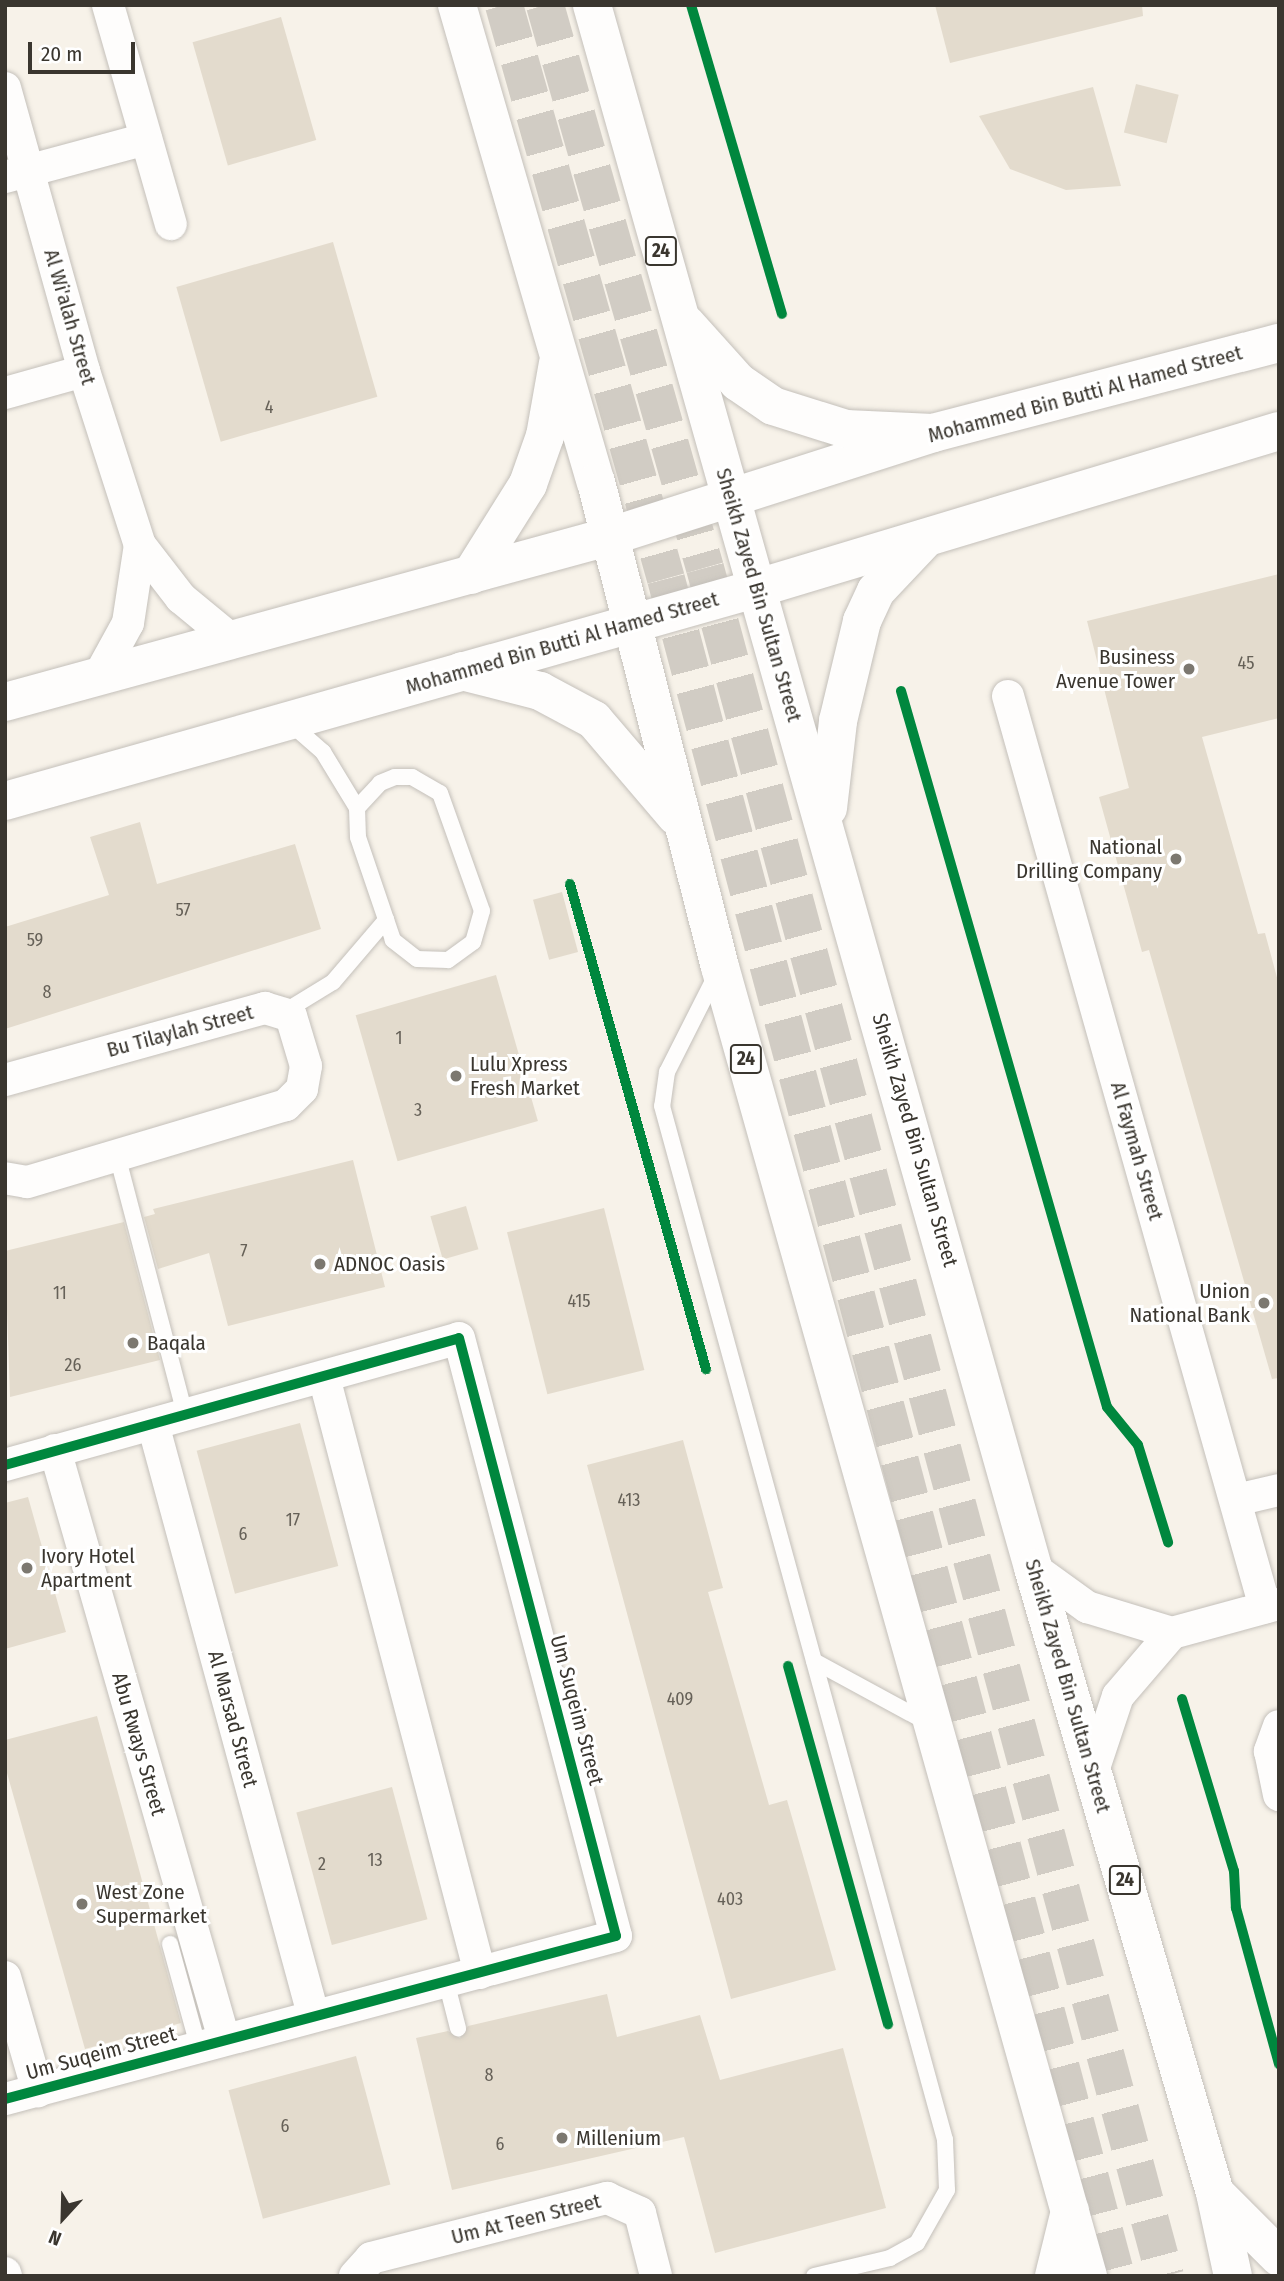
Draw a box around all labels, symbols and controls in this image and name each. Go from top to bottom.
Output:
scale bar [32,28,138,72]
text: 20 m [41,41,82,67]
road number: 24 [644,235,678,266]
street label: Al Wi'alah Street [39,246,101,388]
street label: Mohammed Bin Butti Al Hamed Street [925,340,1245,448]
house number: 4 [265,396,273,418]
street label: Sheikh Zayed Bin Sultan Street [711,465,807,725]
street label: Mohammed Bin Butti Al Hamed Street [403,586,721,700]
place label: Business Avenue Tower [1056,644,1175,694]
house number: 45 [1238,652,1254,674]
marker: Business Avenue Tower [1181,661,1197,677]
place label: National Drilling Company [1016,834,1162,884]
marker: National Drilling Company [1168,851,1184,867]
house number: 57 [175,899,191,921]
house number: 59 [27,929,43,951]
house number: 8 [43,981,51,1003]
street label: Bu Tilaylah Street [104,999,256,1063]
street label: Sheikh Zayed Bin Sultan Street [867,1010,963,1270]
house number: 1 [395,1027,403,1049]
road number: 24 [728,1044,764,1074]
place label: Lulu Xpress Fresh Market [470,1051,580,1101]
marker: Lulu Xpress Fresh Market [448,1068,464,1084]
street label: Al Faymah Street [1105,1079,1169,1223]
house number: 3 [414,1099,422,1121]
house number: 7 [240,1240,248,1262]
place label: ADNOC Oasis [334,1251,445,1277]
marker: ADNOC Oasis [312,1256,328,1272]
place label: Union National Bank [1130,1278,1250,1328]
house number: 11 [53,1282,67,1304]
house number: 415 [567,1290,591,1312]
marker: Union National Bank [1256,1295,1272,1311]
place label: Baqala [147,1330,206,1356]
marker: Baqala [125,1335,141,1351]
house number: 26 [65,1354,81,1376]
house number: 413 [618,1489,640,1511]
house number: 17 [286,1509,300,1531]
house number: 6 [239,1523,247,1545]
place label: Ivory Hotel Apartment [41,1543,135,1593]
street label: Sheikh Zayed Bin Sultan Street [1020,1556,1116,1816]
marker: Ivory Hotel Apartment [19,1560,35,1576]
street label: Um Suqeim Street [545,1632,609,1788]
street label: Al Marsad Street [203,1648,263,1790]
street label: Abu Rways Street [107,1669,171,1819]
house number: 409 [667,1688,693,1710]
house number: 13 [367,1849,383,1871]
house number: 2 [318,1853,326,1875]
road number: 24 [1108,1864,1142,1896]
place label: West Zone Supermarket [96,1879,207,1929]
house number: 403 [717,1888,743,1910]
marker: West Zone Supermarket [74,1896,90,1912]
street label: Um Suqeim Street [23,2021,179,2085]
house number: 8 [485,2064,493,2086]
house number: 6 [281,2115,289,2137]
place label: Millenium [576,2125,661,2151]
marker: Millenium [554,2130,570,2146]
house number: 6 [496,2133,504,2155]
north arrow [28,2183,98,2253]
street label: Um At Teen Street [449,2188,603,2250]
text: N [45,2225,65,2251]

